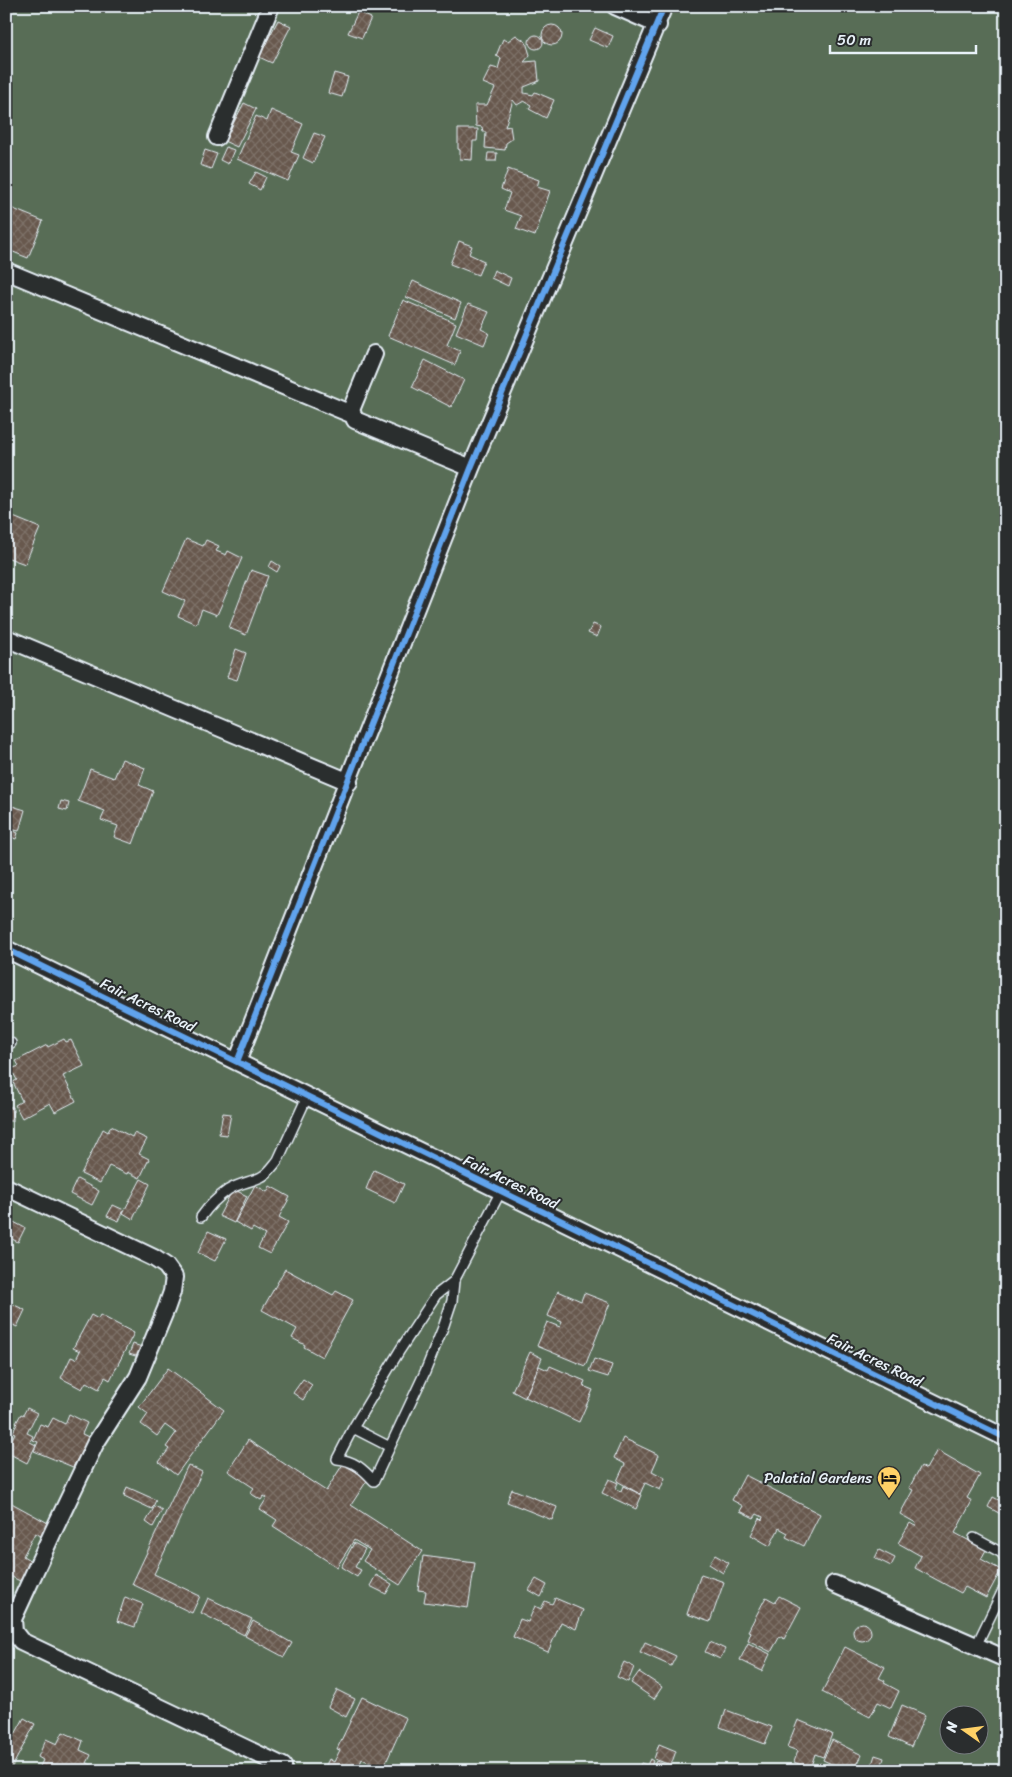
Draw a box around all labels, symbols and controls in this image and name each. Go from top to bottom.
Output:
scale bar [830,22,976,54]
text: 50 m [837,27,872,53]
street label: Fair Acres Road [96,971,201,1040]
street label: Fair Acres Road [459,1148,564,1217]
street label: Fair Acres Road [823,1326,928,1395]
place label: Palatial Gardens [764,1465,872,1491]
hotel icon: Palatial Gardens [876,1465,902,1499]
north arrow [940,1704,990,1754]
text: N [938,1719,965,1736]

